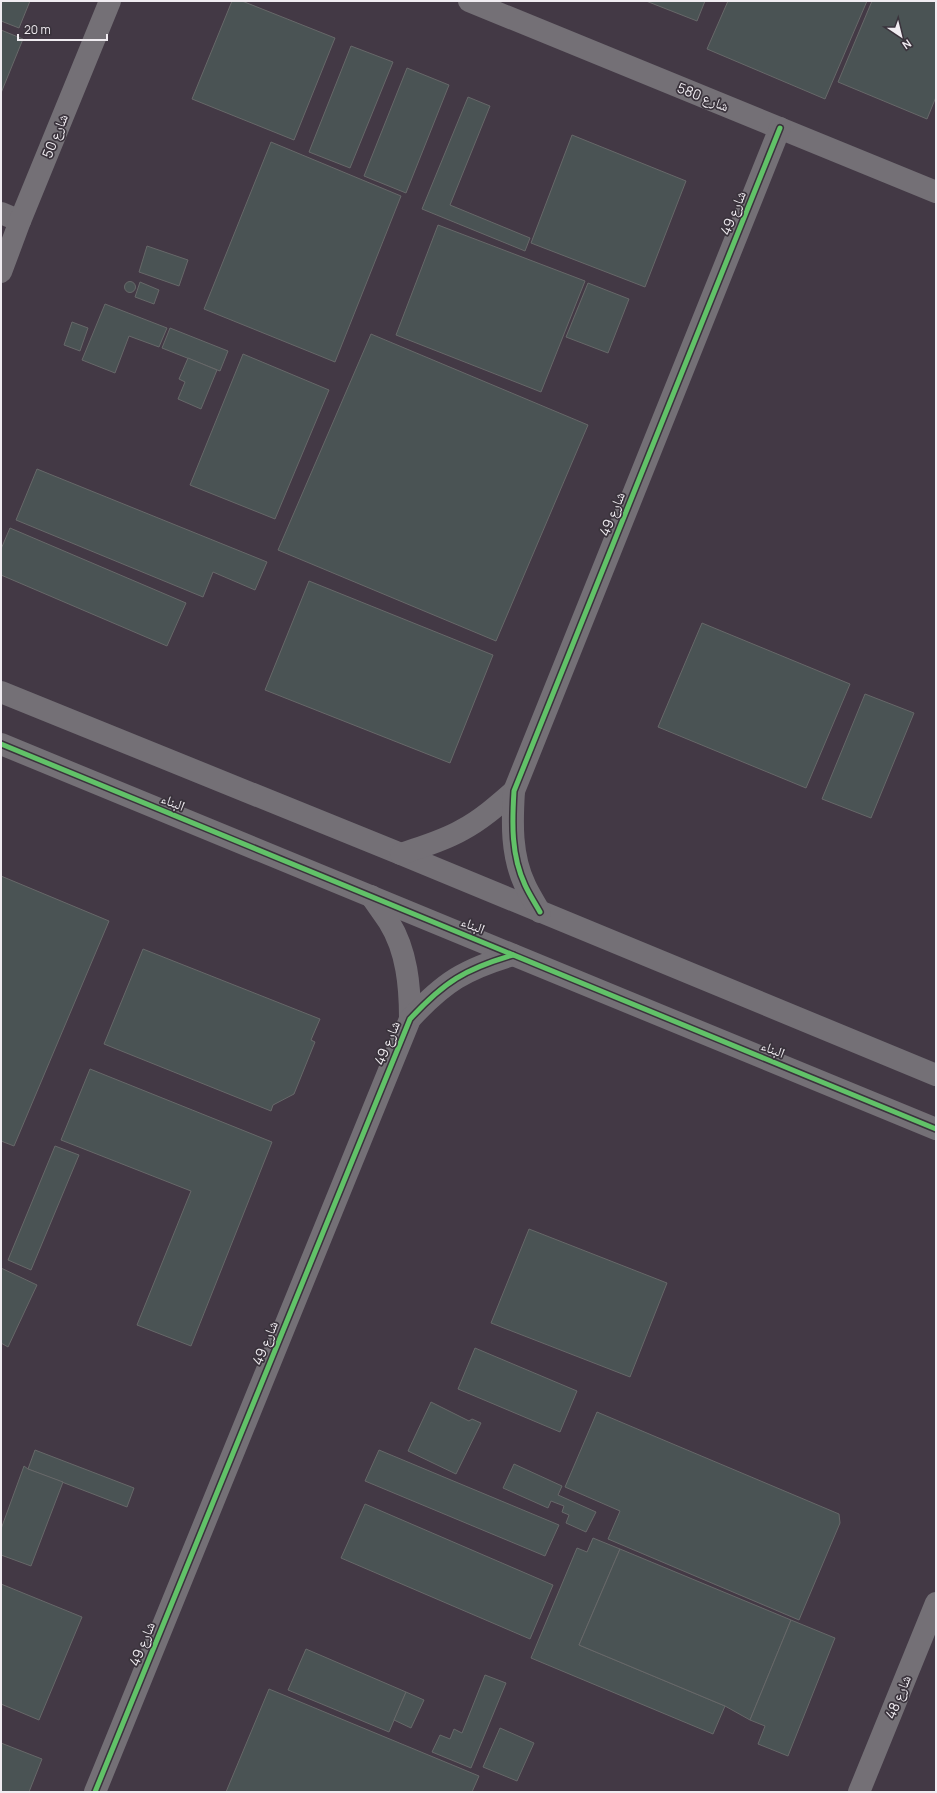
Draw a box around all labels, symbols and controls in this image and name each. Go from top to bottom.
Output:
scale bar [18,16,107,42]
north arrow [881,16,921,56]
text: 20 m [24,21,51,38]
text: N [899,36,915,53]
street label: شارع 580 [674,78,732,116]
street label: شارع 50 [37,111,73,161]
street label: شارع 49 [715,188,751,238]
street label: شارع 49 [594,489,630,539]
street label: البناء [158,788,188,815]
street label: البناء [458,911,488,938]
street label: شارع 49 [369,1018,405,1068]
street label: البناء [758,1035,788,1062]
street label: شارع 49 [247,1318,283,1368]
street label: شارع 49 [124,1619,160,1669]
street label: شارع 48 [880,1672,916,1722]

